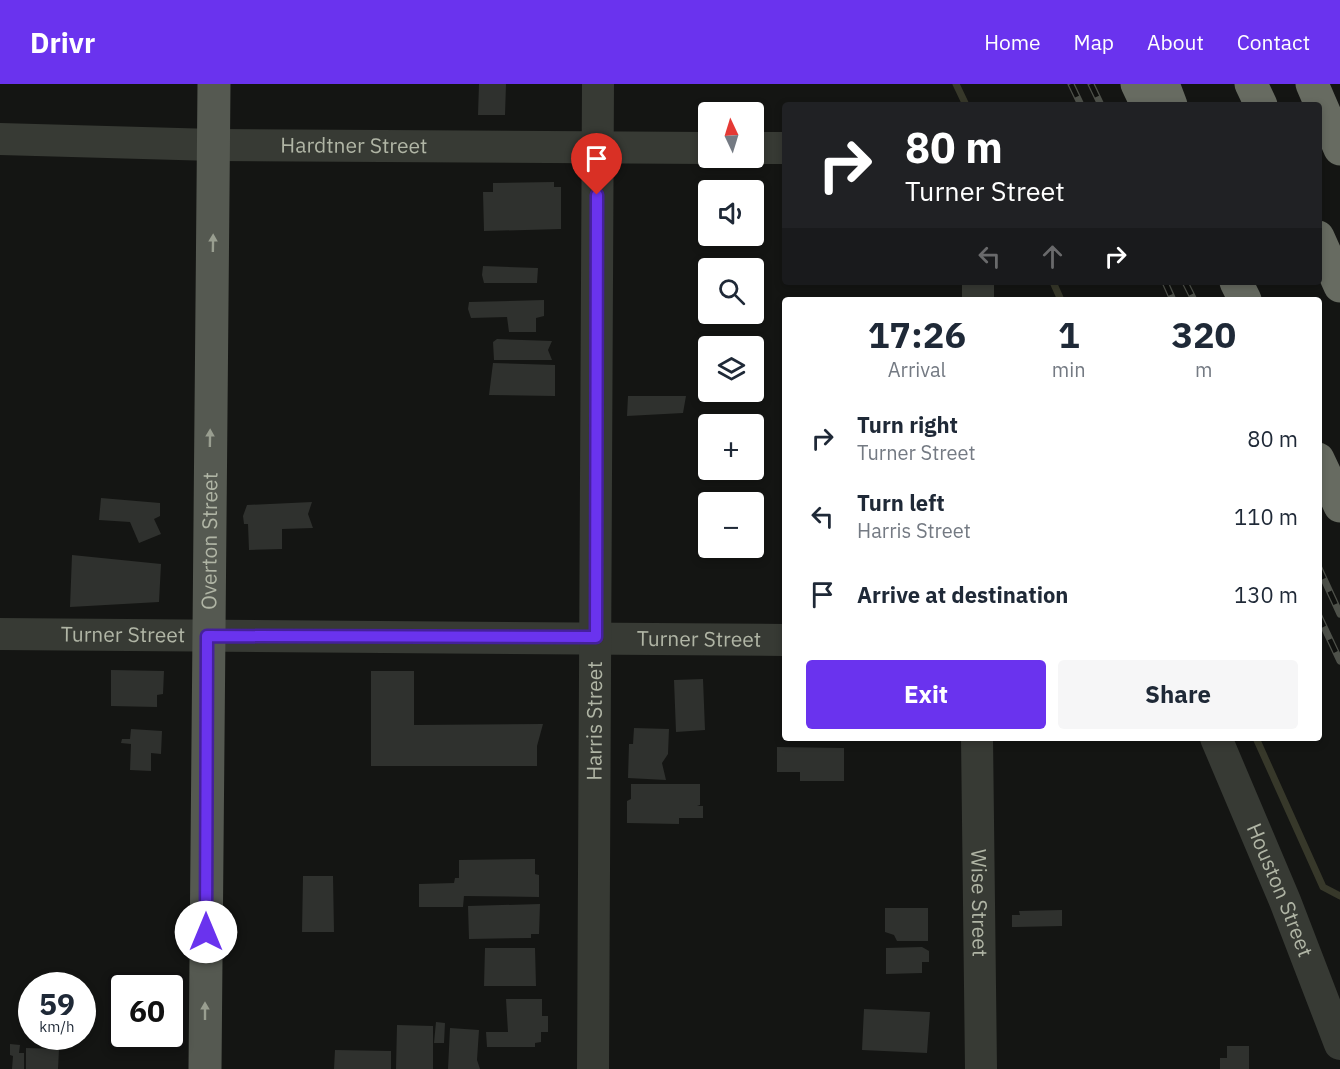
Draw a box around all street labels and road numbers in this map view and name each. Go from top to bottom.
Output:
street label: Hardtner Street [280,130,428,159]
street label: Overton Street [194,472,223,610]
street label: Turner Street [61,619,185,648]
street label: Turner Street [637,624,761,653]
street label: Harris Street [579,661,608,781]
street label: Houston Street [1241,819,1320,961]
street label: Wise Street [965,849,995,957]

